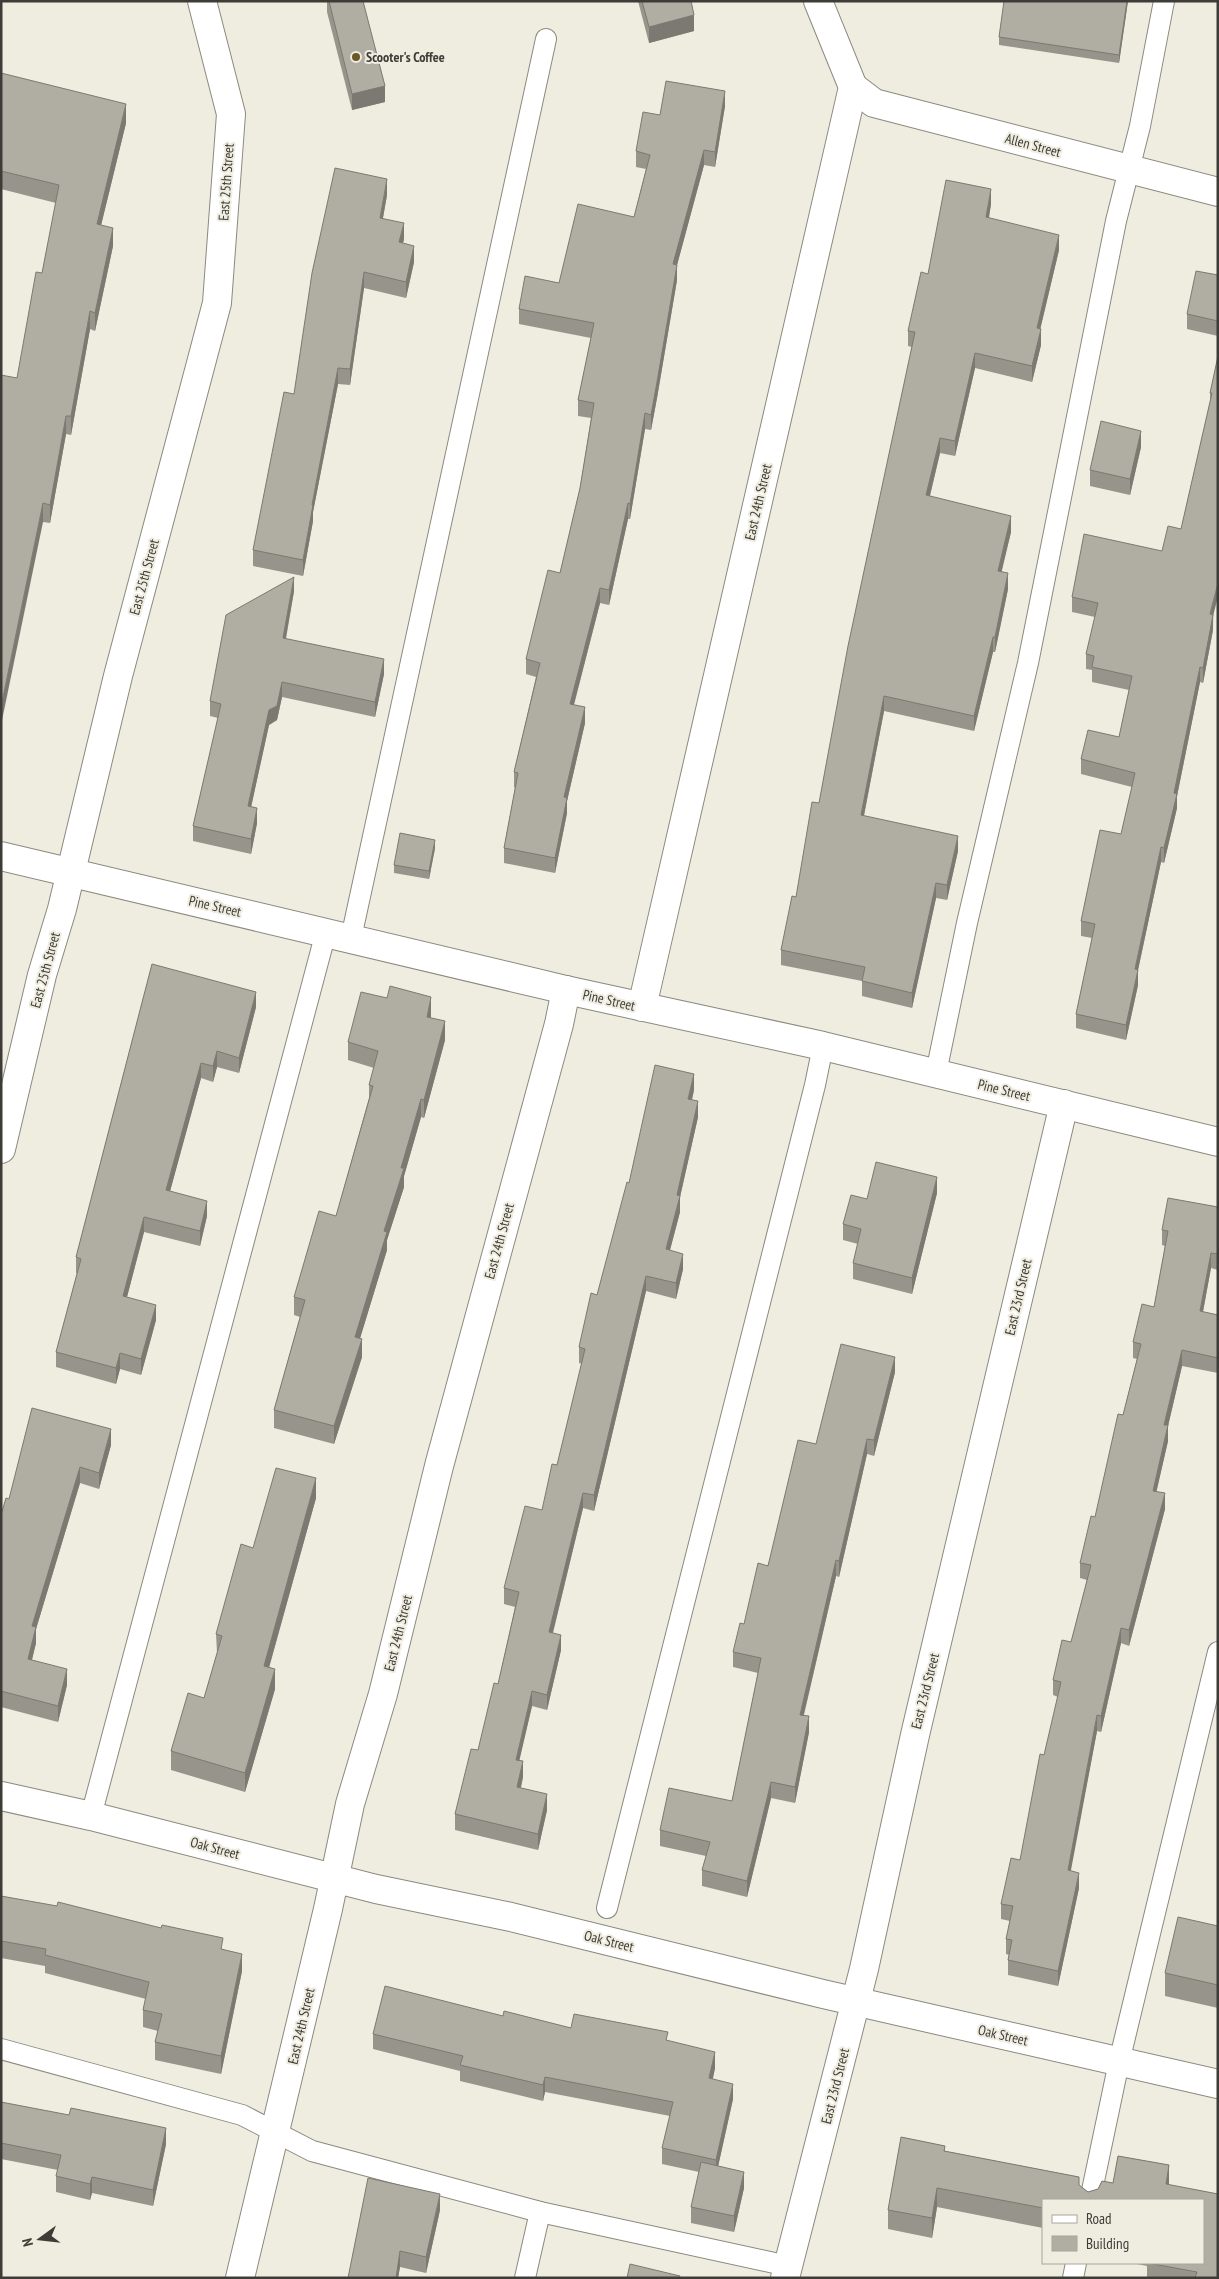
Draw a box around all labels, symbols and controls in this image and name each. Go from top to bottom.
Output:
place label: Scooter's Coffee [366,48,445,66]
marker: Scooter's Coffee [350,51,362,63]
street label: Allen Street [1003,129,1063,161]
street label: East 25th Street [214,142,238,221]
street label: East 24th Street [740,462,776,542]
street label: East 25th Street [125,537,163,617]
street label: Pine Street [187,891,243,921]
street label: East 25th Street [26,930,64,1010]
street label: Pine Street [581,985,637,1015]
street label: Pine Street [976,1075,1032,1105]
street label: East 24th Street [480,1201,518,1281]
street label: East 23rd Street [1001,1257,1036,1337]
street label: East 24th Street [380,1593,416,1673]
street label: East 23rd Street [907,1651,943,1731]
street label: Oak Street [188,1833,242,1863]
street label: Oak Street [582,1926,636,1956]
street label: East 24th Street [283,1986,319,2066]
street label: Oak Street [976,2021,1030,2049]
street label: East 23rd Street [817,2046,853,2126]
legend [1042,2199,1204,2264]
text: Road [1086,2209,1112,2228]
north arrow [15,2214,65,2264]
text: Building [1086,2234,1129,2253]
text: N [18,2236,37,2248]

